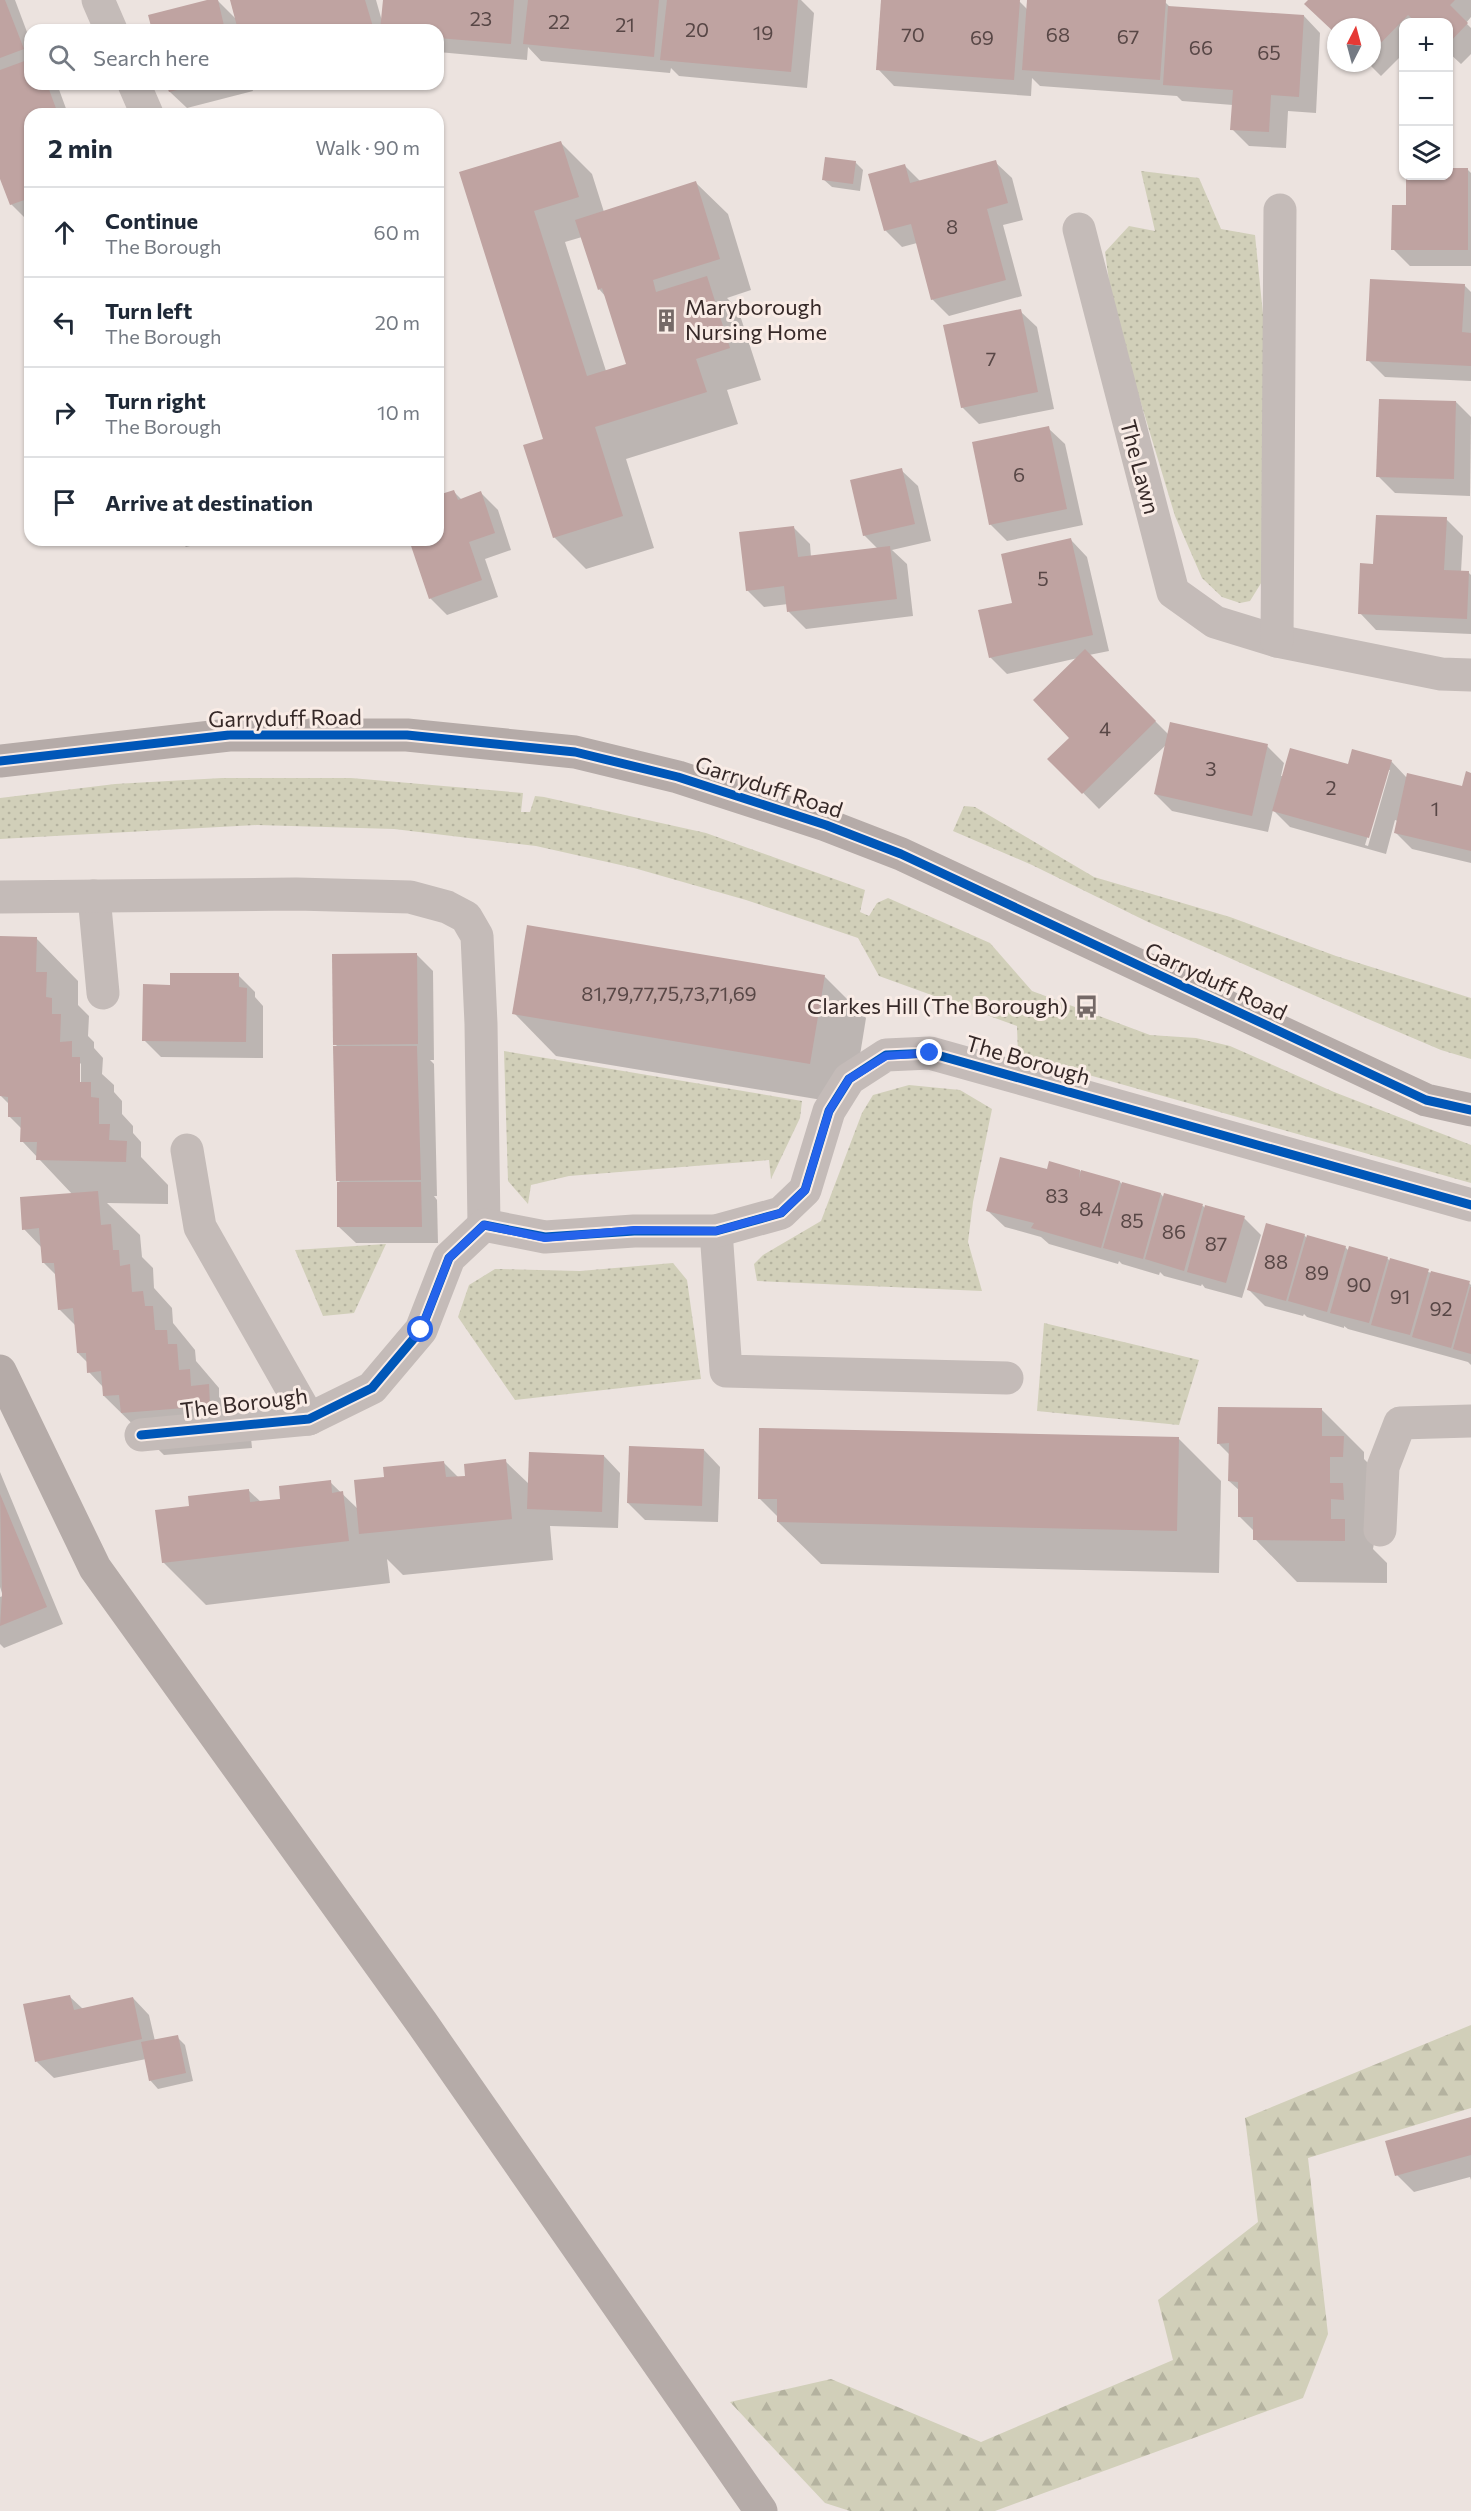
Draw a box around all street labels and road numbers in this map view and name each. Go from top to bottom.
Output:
street label: The Lawn [1115,417,1166,517]
street label: Garryduff Road [208,703,362,732]
street label: Garryduff Road [692,750,846,823]
street label: Garryduff Road [1141,936,1292,1025]
street label: The Borough [963,1029,1093,1090]
street label: The Borough [179,1381,309,1424]

